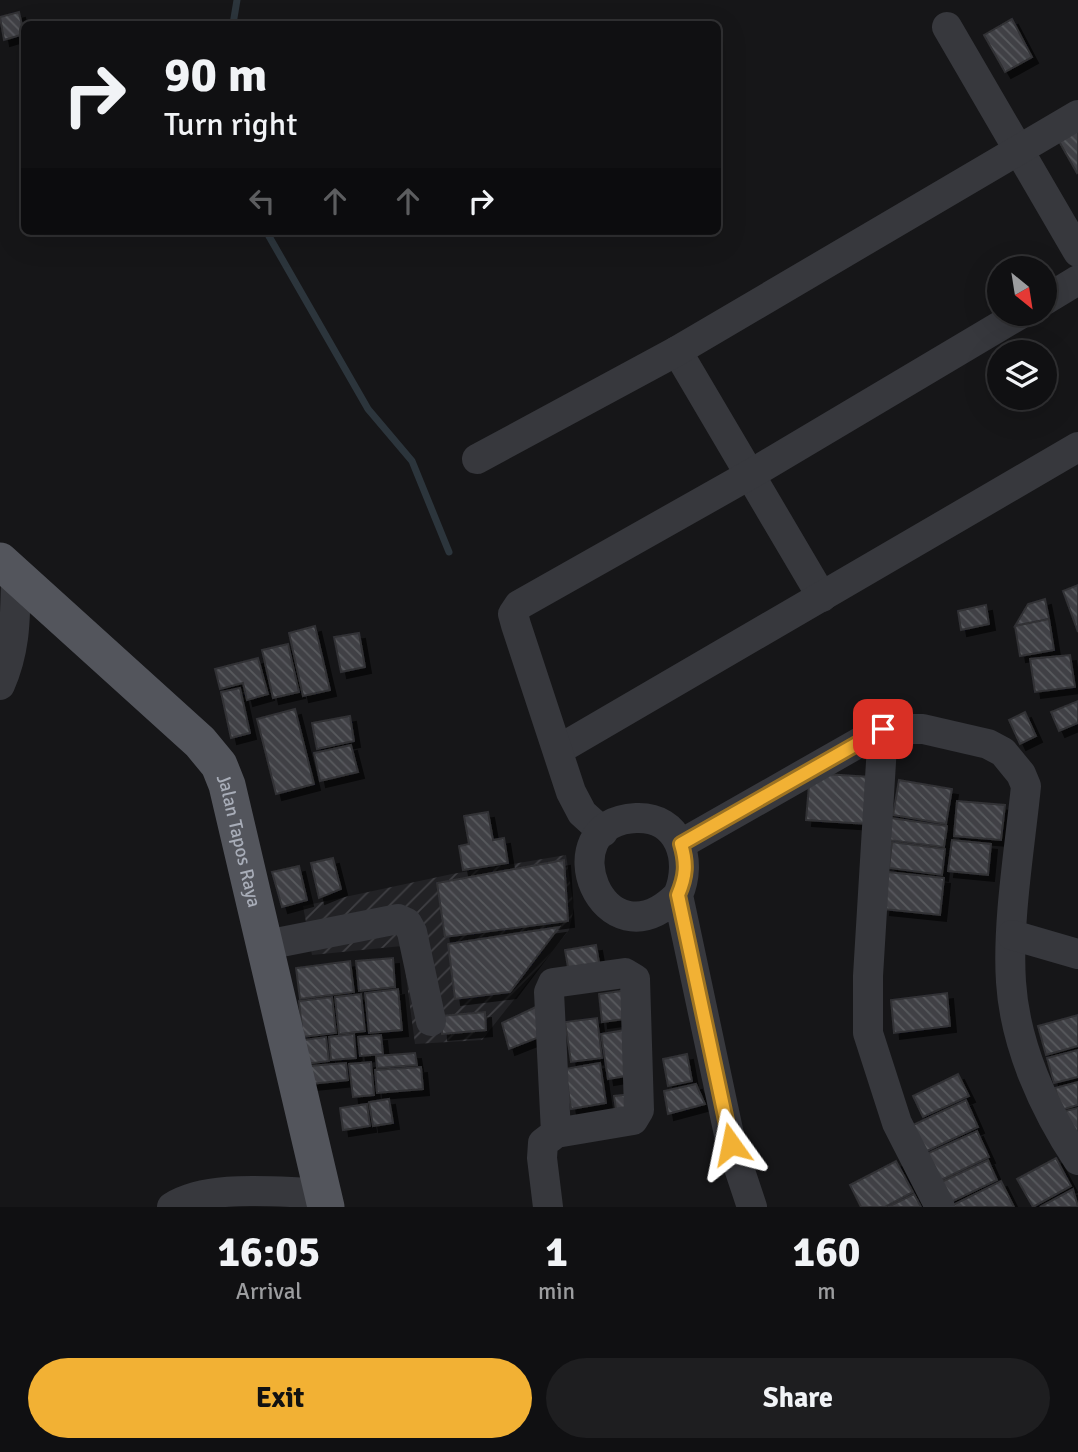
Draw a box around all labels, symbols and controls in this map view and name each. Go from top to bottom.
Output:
text: 90 m [164,45,267,105]
icon: right [49,49,140,140]
text: Turn right [164,105,297,144]
icon: left [243,182,281,220]
icon: ahead [316,182,354,220]
icon: ahead [389,182,427,220]
icon: right [462,182,500,220]
north arrow [987,256,1057,326]
map controls [987,256,1057,410]
button: layers [987,340,1057,410]
pin [853,699,913,759]
icon: arrive [864,710,902,748]
street label: Jalan Tapos Raya [211,770,266,910]
position arrow [694,1107,768,1181]
text: 16:05 [217,1227,321,1278]
text: 1 [545,1227,568,1278]
text: 160 [792,1227,861,1278]
text: Arrival [236,1277,302,1306]
text: min [538,1277,575,1306]
text: m [817,1277,836,1306]
button: Exit [28,1358,532,1438]
button: Share [546,1358,1050,1438]

